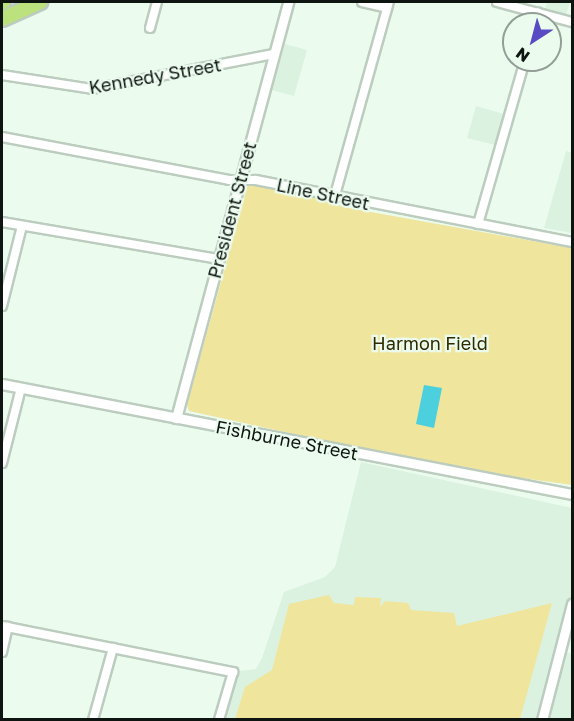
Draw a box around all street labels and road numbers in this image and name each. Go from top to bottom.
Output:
street label: Kennedy Street [87,54,223,98]
street label: President Street [203,139,261,281]
street label: Line Street [275,174,371,214]
street label: Fishburne Street [214,416,360,464]

